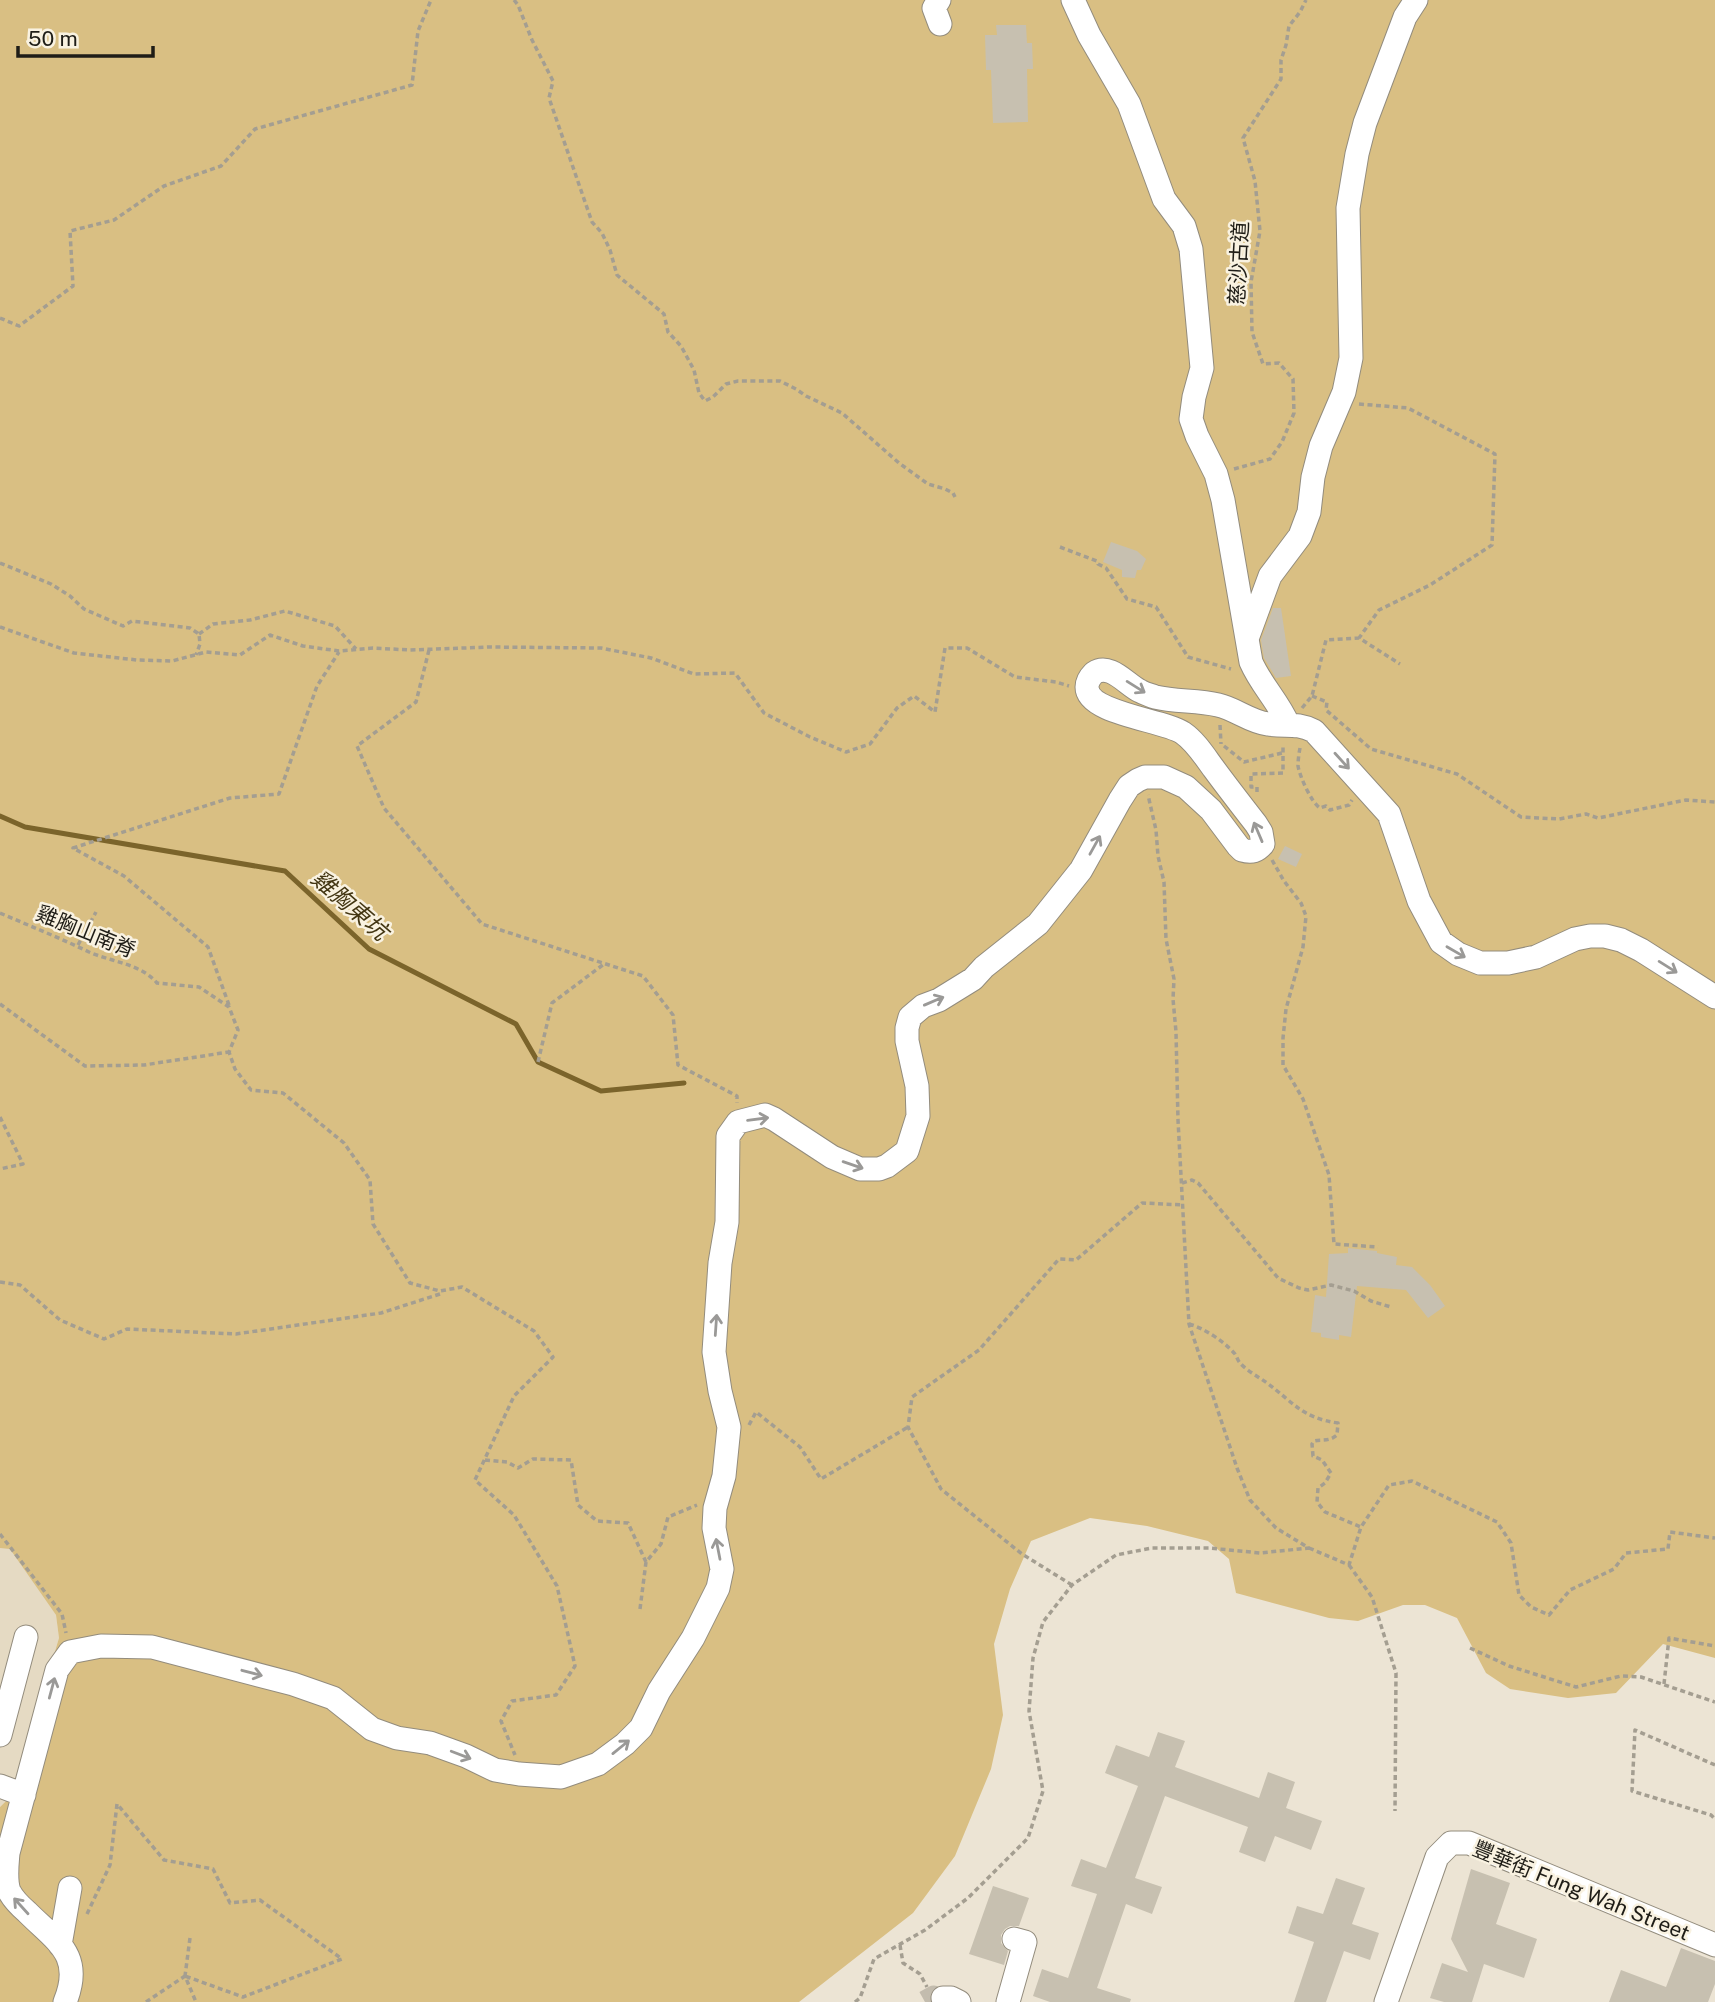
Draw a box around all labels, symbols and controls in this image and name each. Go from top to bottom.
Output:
scale bar [18,14,152,58]
text: 50 m [28,26,78,51]
street label: 慈沙古道 [1224,220,1253,306]
one-way arrow [1125,681,1145,695]
one-way arrow [1333,752,1350,769]
one-way arrow [1251,822,1264,843]
one-way arrow [1089,835,1102,856]
water label: 雞胸東坑 [307,864,396,947]
street label: 雞胸山南脊 [33,900,140,963]
one-way arrow [1445,945,1465,959]
one-way arrow [1657,961,1677,975]
one-way arrow [923,993,945,1006]
one-way arrow [747,1112,769,1125]
one-way arrow [842,1160,863,1172]
one-way arrow [710,1314,723,1336]
one-way arrow [710,1538,724,1561]
one-way arrow [240,1667,263,1680]
one-way arrow [47,1678,60,1700]
one-way arrow [611,1739,629,1754]
one-way arrow [450,1749,471,1762]
street label: 豐華街 Fung Wah Street [1469,1836,1693,1946]
one-way arrow [13,1897,29,1915]

